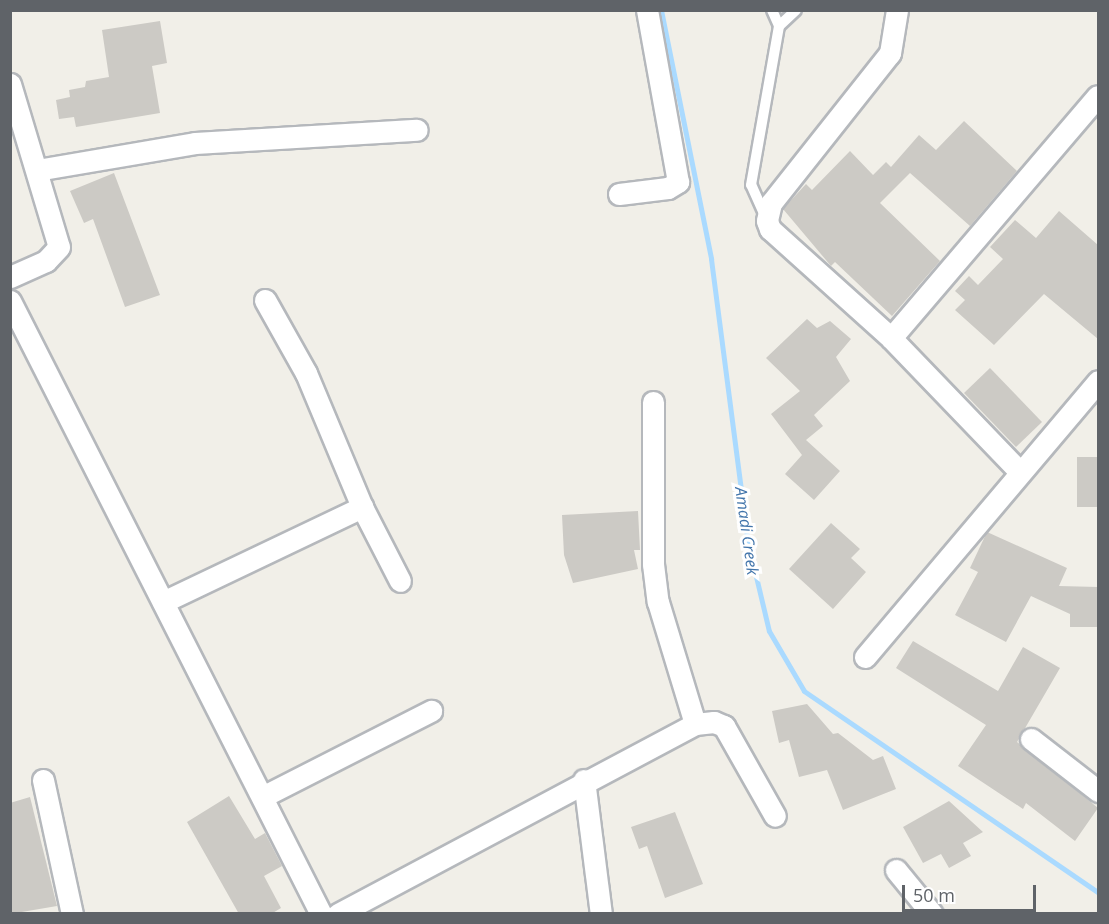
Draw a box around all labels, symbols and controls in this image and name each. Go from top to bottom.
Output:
water label: Amadi Creek [731,486,763,576]
scale bar [905,873,1038,911]
text: 50 m [913,883,955,907]

